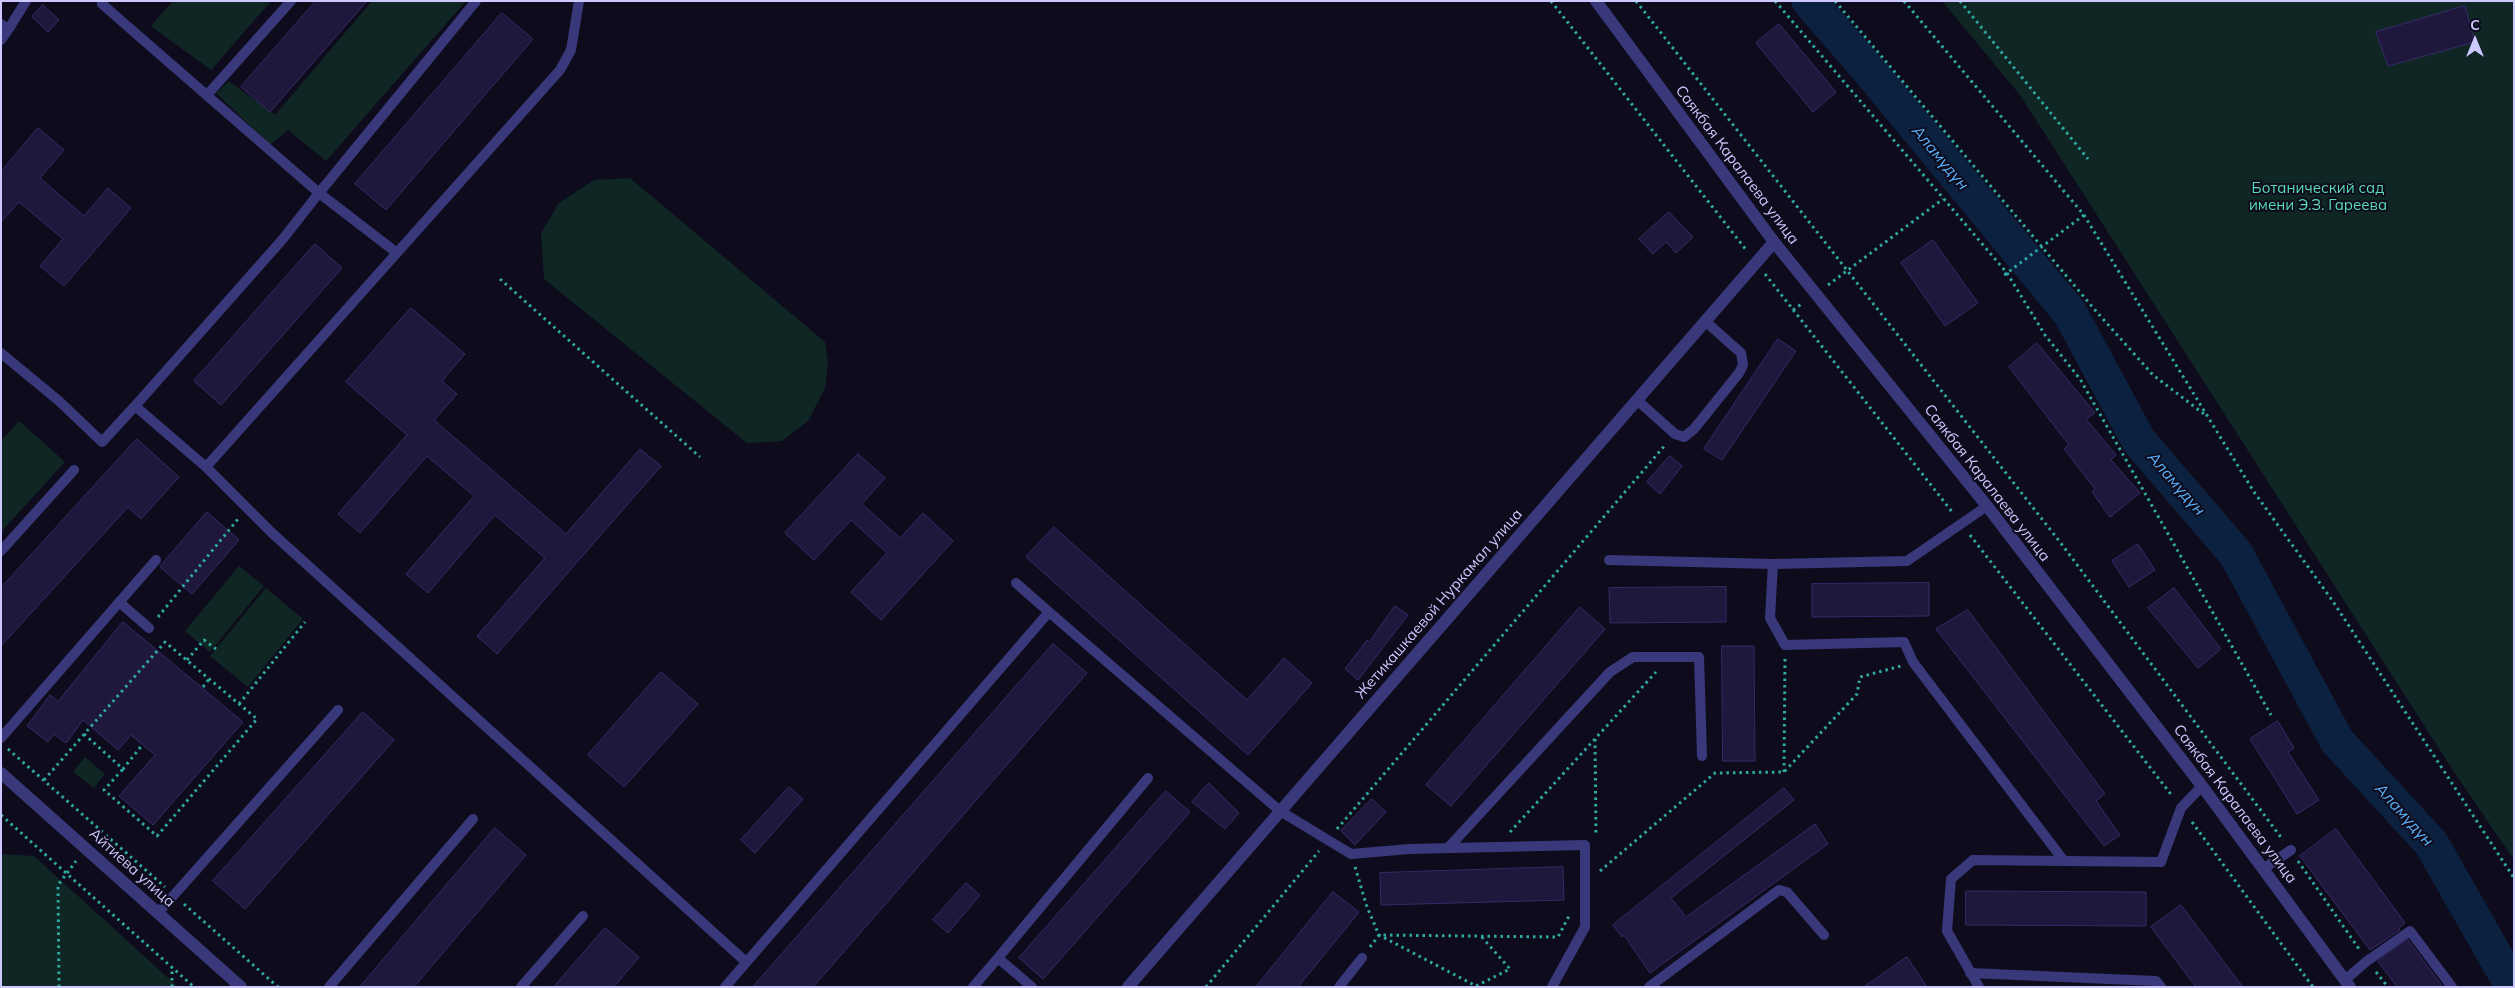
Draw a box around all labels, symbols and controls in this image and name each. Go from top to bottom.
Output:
north arrow [2450,15,2500,65]
text: С [2470,16,2480,34]
street label: Саякбая Каралаева улица [1671,82,1803,248]
water label: Аламүдүн [1908,122,1972,194]
park label: Ботанический сад имени Э.З. Гареева [2249,179,2387,214]
street label: Саякбая Каралаева улица [1920,401,2054,565]
water label: Аламүдүн [2143,448,2209,520]
street label: Жетикашкаевой Нуркамал улица [1352,505,1526,703]
street label: Саякбая Каралаева улица [2169,721,2301,887]
water label: Аламүдүн [2371,780,2437,850]
street label: Айтиева улица [85,825,179,911]

